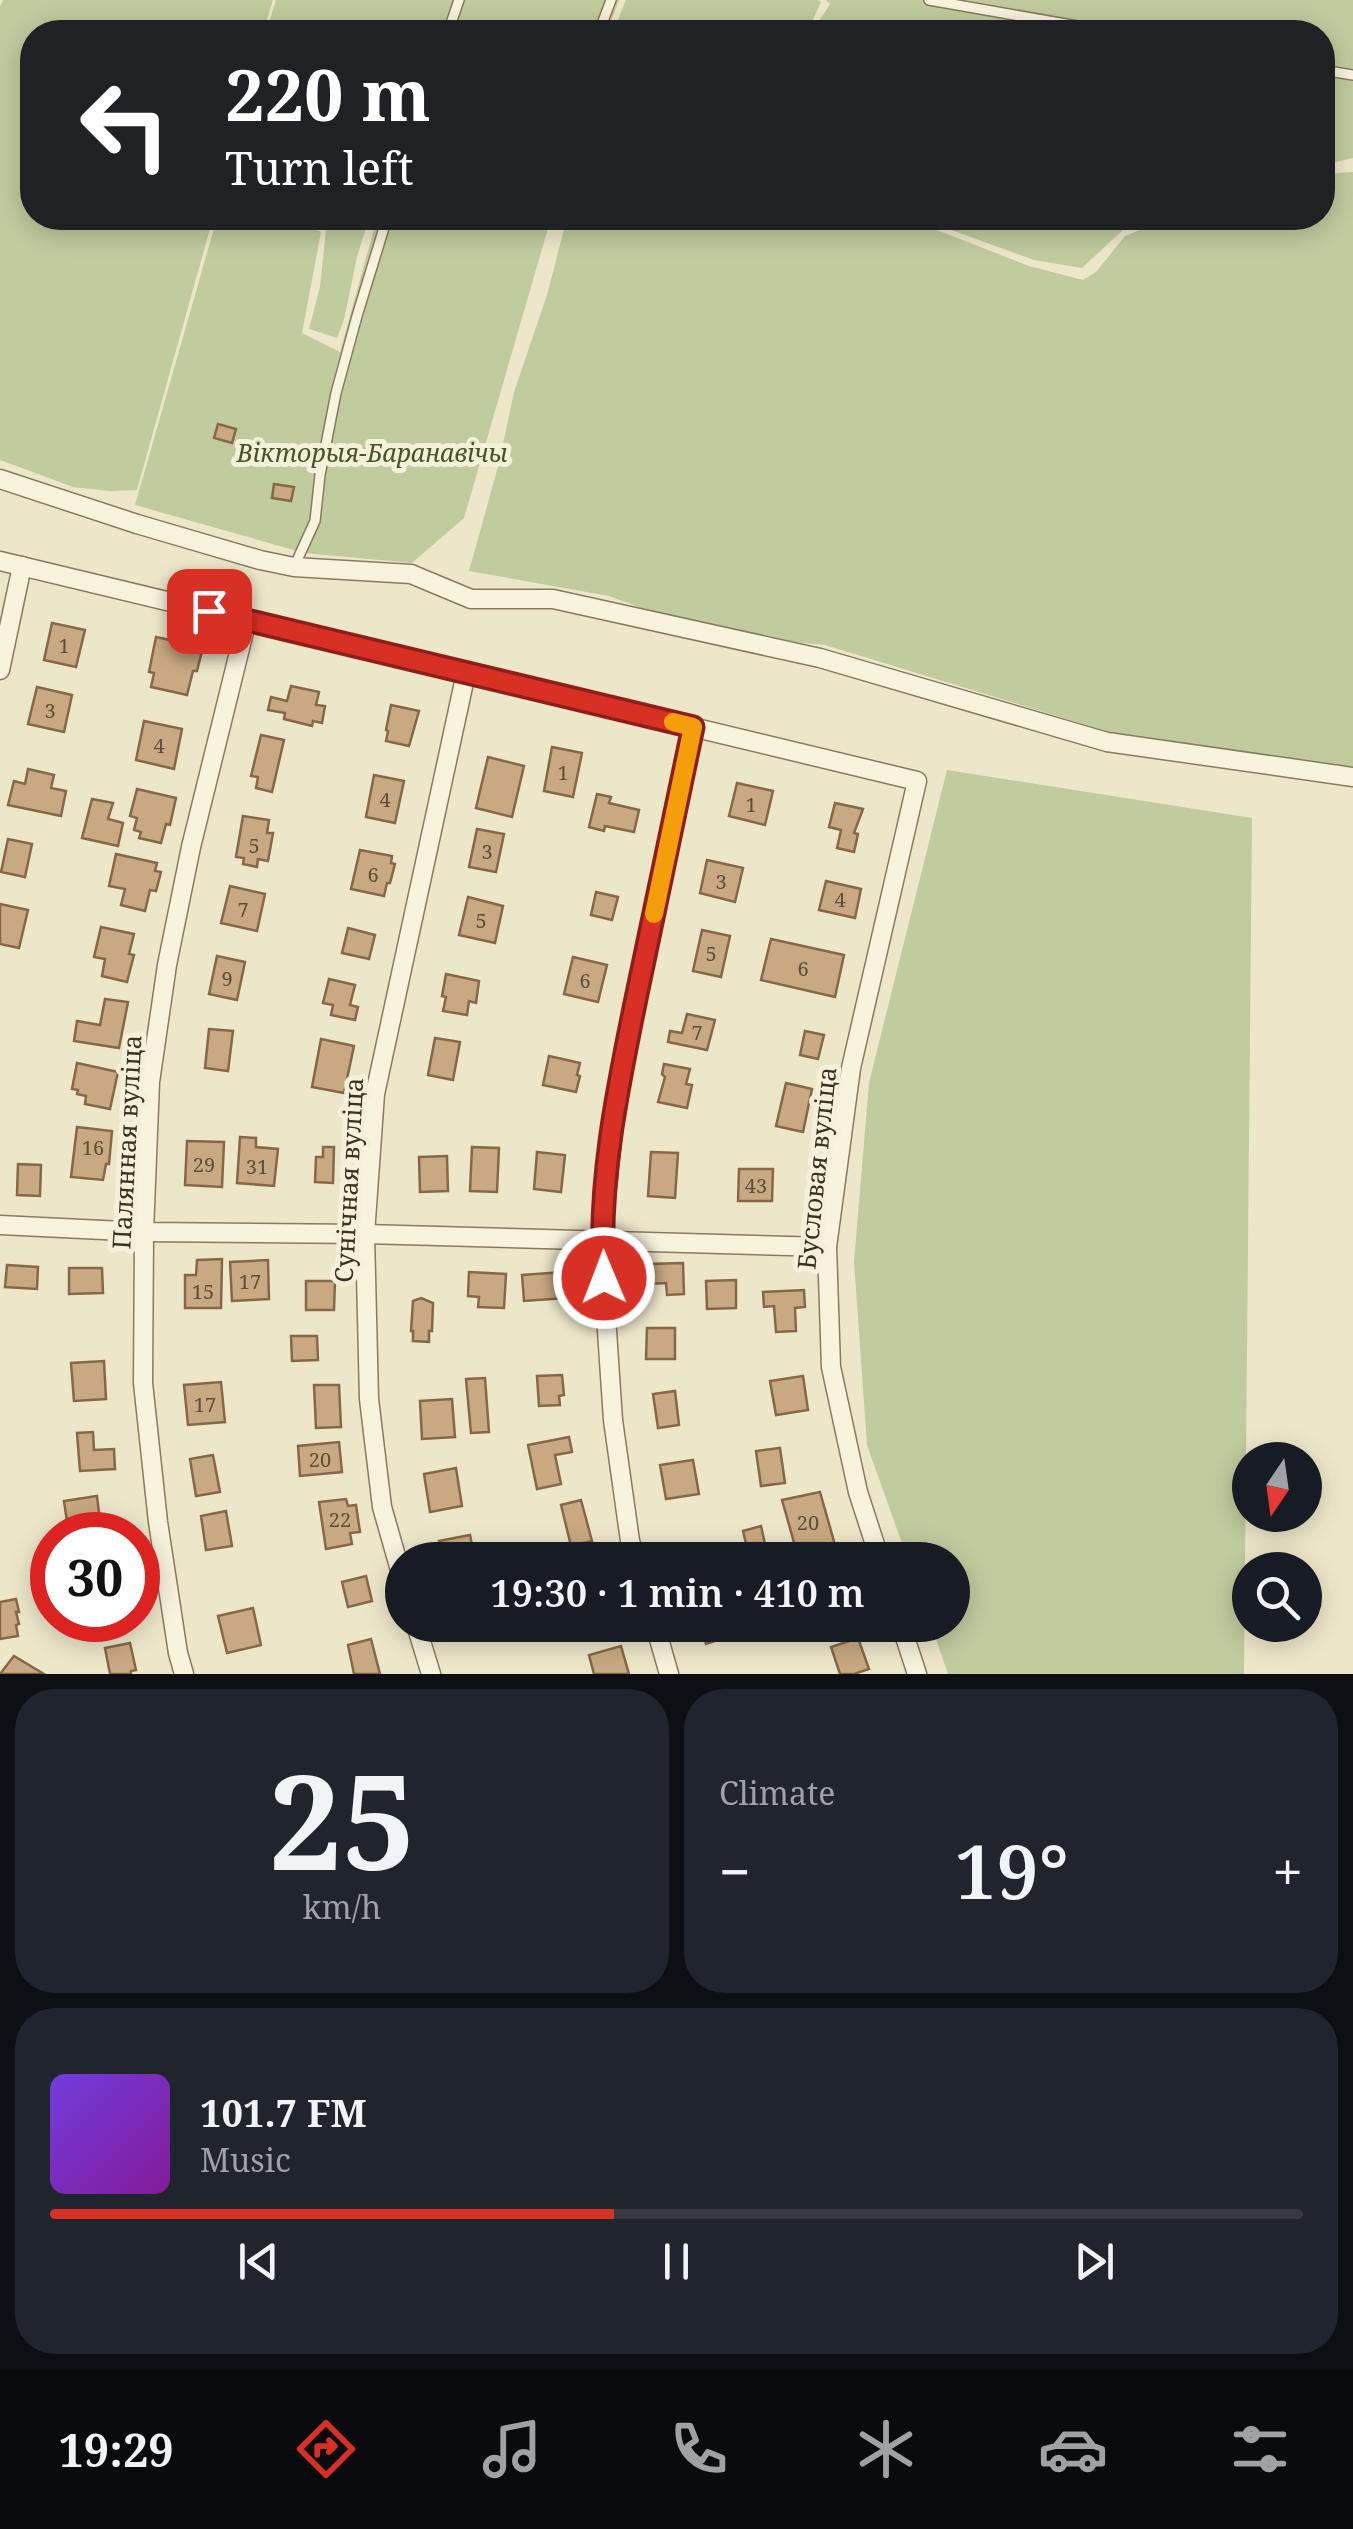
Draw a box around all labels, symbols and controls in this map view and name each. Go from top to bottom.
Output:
text: 220 m [225,46,431,142]
icon: left [60,60,190,190]
text: Turn left [225,137,414,198]
park label: Вікторыя-Баранавічы [235,435,508,469]
pin [167,569,252,654]
icon: arrive [182,584,237,639]
house number: 1 [58,632,70,659]
house number: 3 [44,697,56,724]
house number: 4 [153,732,165,759]
house number: 1 [557,759,569,786]
house number: 4 [379,786,391,813]
house number: 1 [745,791,757,818]
house number: 5 [248,832,260,859]
house number: 3 [481,838,493,865]
house number: 6 [367,861,379,888]
house number: 3 [715,868,727,895]
house number: 4 [834,886,846,913]
house number: 7 [237,896,249,923]
house number: 5 [475,907,487,934]
house number: 5 [705,940,717,967]
house number: 6 [797,955,809,982]
house number: 9 [221,965,233,992]
house number: 6 [579,967,591,994]
house number: 7 [691,1019,703,1046]
street label: Палянная вуліца [103,1034,149,1250]
street label: Бусловая вуліца [788,1065,844,1271]
street label: Сунічная вуліца [326,1077,370,1283]
house number: 16 [82,1134,104,1161]
house number: 29 [193,1151,215,1178]
house number: 31 [246,1153,268,1180]
house number: 43 [745,1172,767,1199]
position arrow [552,1226,656,1330]
house number: 17 [239,1268,261,1295]
house number: 15 [192,1278,214,1305]
house number: 17 [194,1391,216,1418]
north arrow [1232,1442,1322,1532]
map controls [1232,1442,1322,1642]
house number: 20 [309,1446,331,1473]
house number: 22 [329,1506,351,1533]
house number: 20 [797,1509,819,1536]
speed limit sign: 30 [30,1512,160,1642]
button: search [1232,1552,1322,1642]
text: 19:30 · 1 min · 410 m [490,1566,865,1618]
text: 25 [269,1731,415,1908]
text: Climate [719,1771,835,1814]
text: 19° [954,1819,1069,1921]
text: − [719,1833,751,1908]
text: + [1272,1833,1303,1908]
text: km/h [303,1885,381,1928]
text: 101.7 FM [200,2086,367,2138]
text: Music [200,2138,291,2181]
icon: previous [231,2234,286,2289]
icon: pause [649,2234,704,2289]
icon: next [1067,2234,1122,2289]
icon: directions [291,2414,361,2484]
icon: music [477,2414,547,2484]
icon: phone [664,2414,734,2484]
icon: climate [851,2414,921,2484]
icon: car [1038,2414,1108,2484]
icon: filters [1225,2414,1295,2484]
text: 19:29 [58,2419,174,2480]

